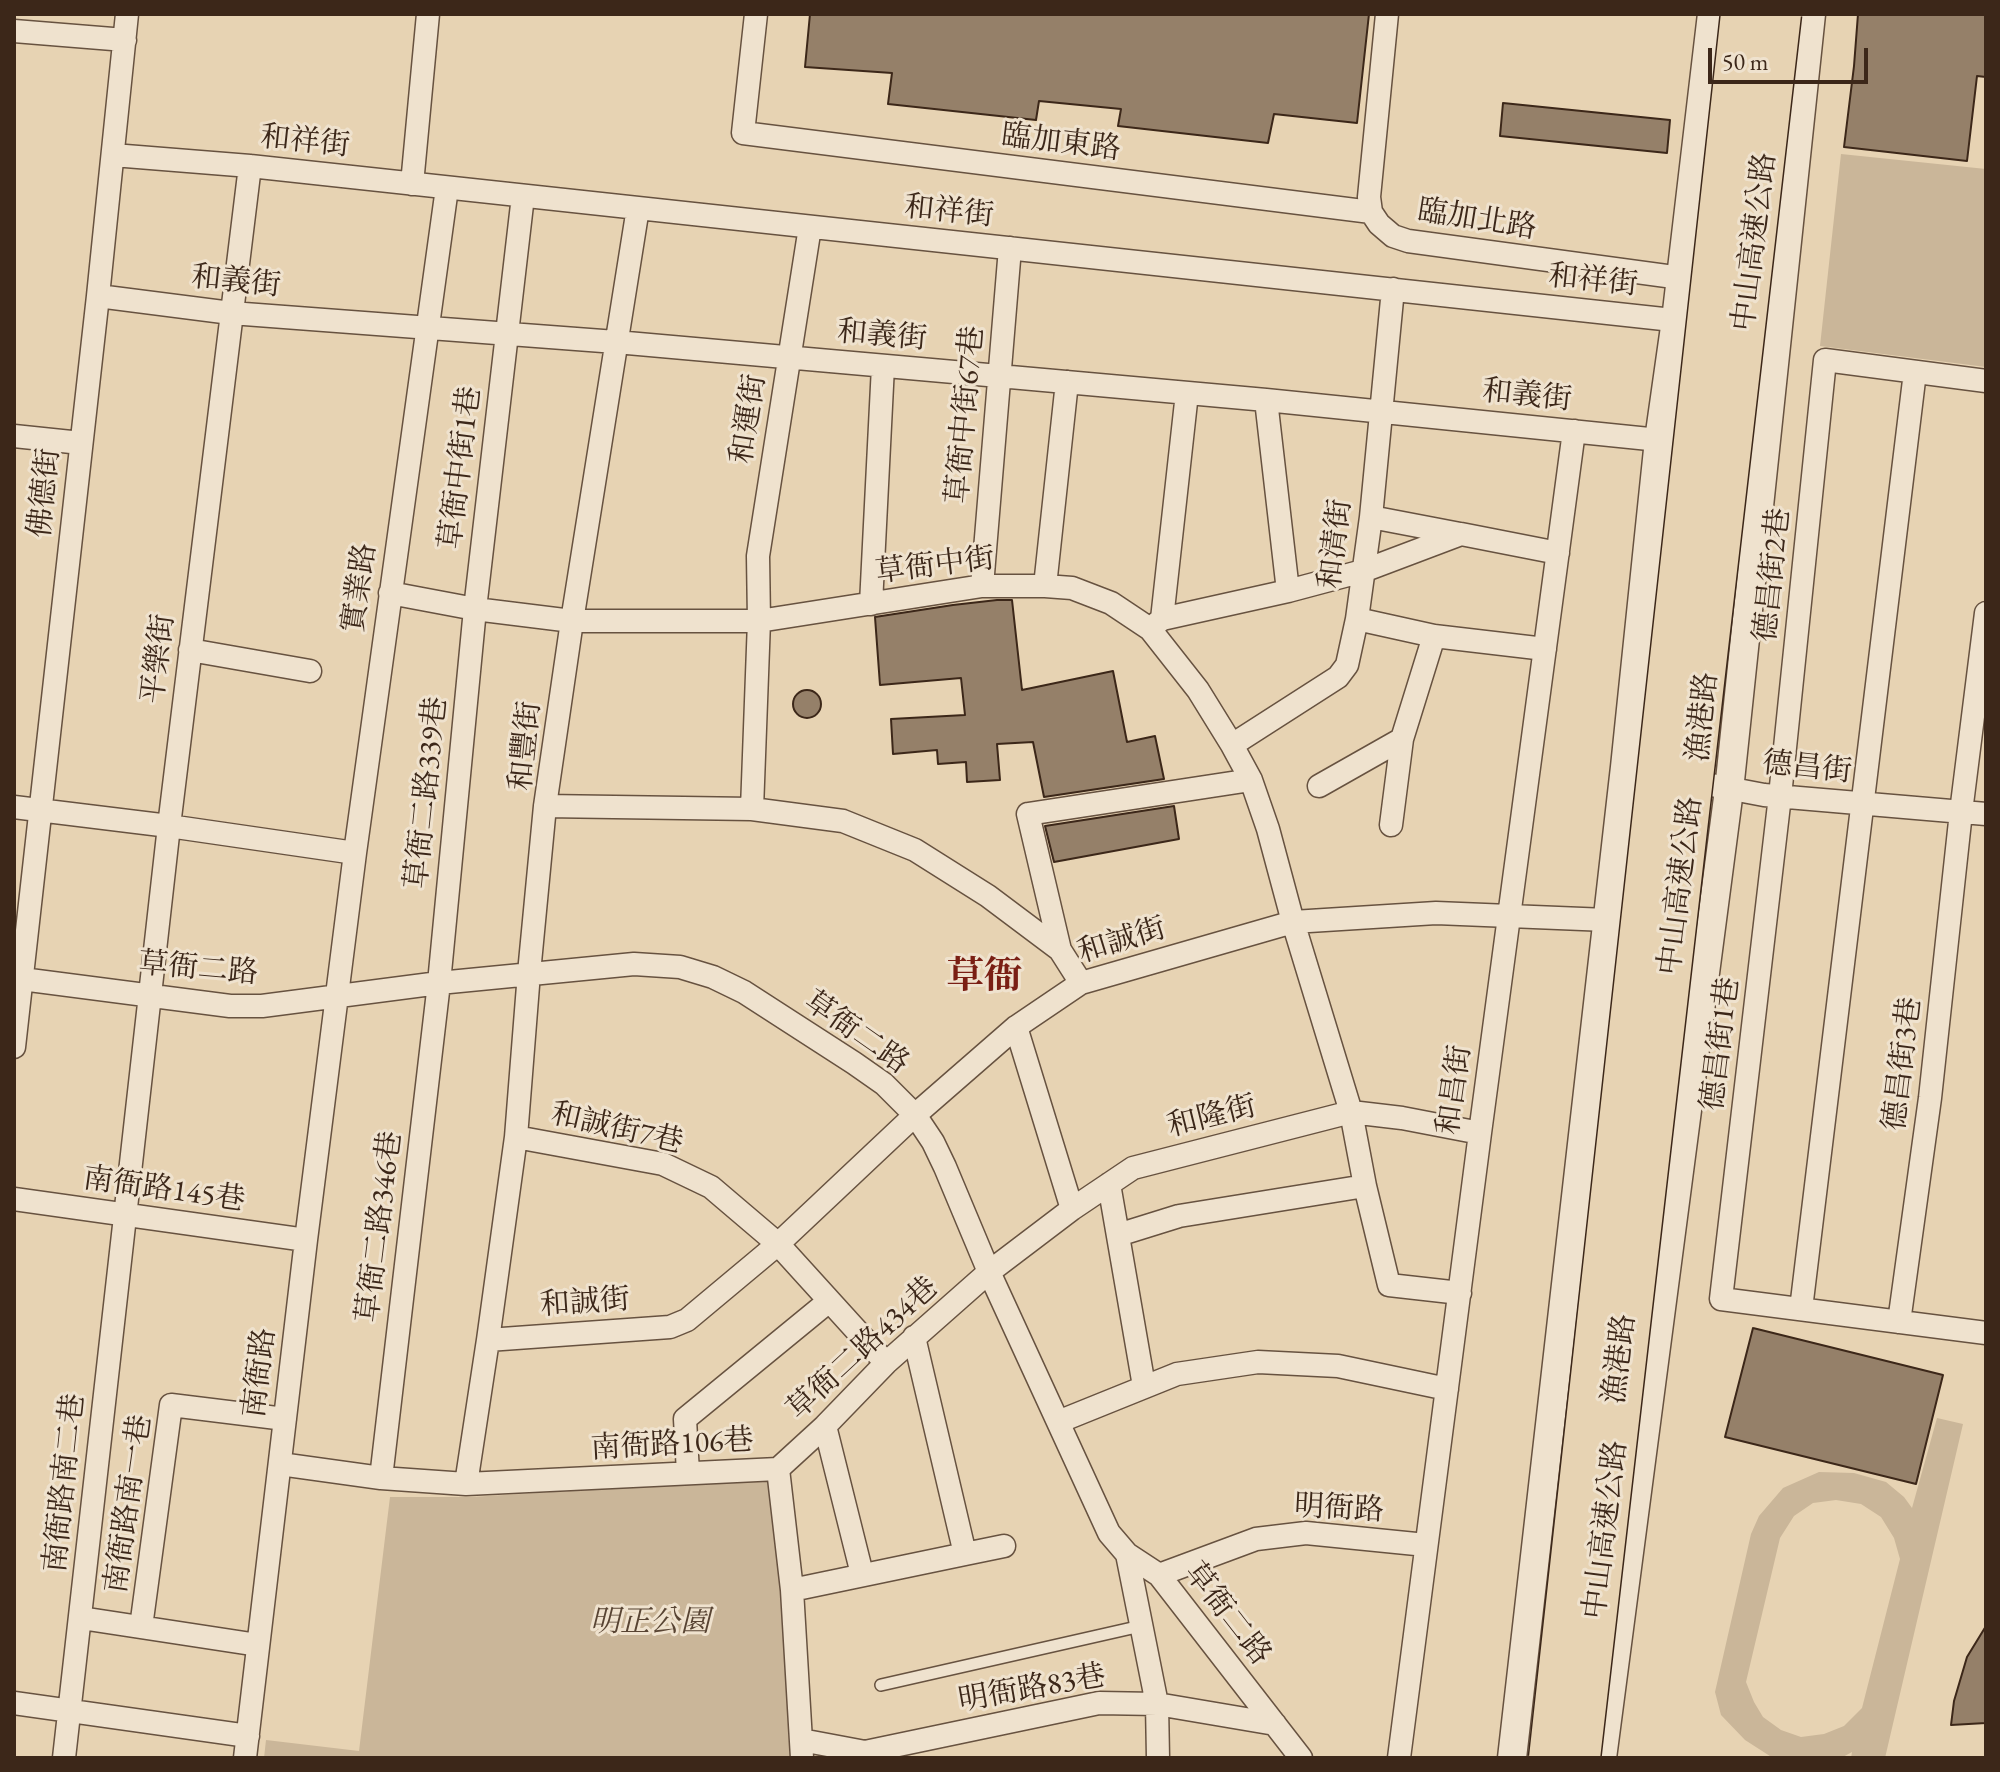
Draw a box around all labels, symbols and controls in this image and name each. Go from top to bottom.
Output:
scale bar [1712,32,1872,82]
text: 50 m [1722,46,1769,77]
street label: 臨加東路 [999,118,1123,168]
street label: 和祥街 [258,119,352,165]
street label: 中山高速公路 [1726,150,1784,334]
street label: 和祥街 [902,189,996,235]
street label: 臨加北路 [1415,193,1539,247]
street label: 和祥街 [1546,258,1640,304]
street label: 和義街 [189,259,283,305]
street label: 和義街 [836,314,928,358]
street label: 草衙中街67巷 [940,324,992,506]
street label: 和運街 [724,372,774,466]
street label: 和義街 [1480,373,1574,419]
street label: 草衙中街1巷 [433,384,489,552]
street label: 佛德街 [22,446,68,540]
street label: 和清街 [1313,497,1359,591]
street label: 德昌街2巷 [1748,506,1798,644]
street label: 實業路 [336,541,384,635]
street label: 草衙中街 [873,541,997,591]
street label: 平樂街 [136,612,182,706]
street label: 漁港路 [1680,670,1726,764]
street label: 草衙二路339巷 [399,695,455,891]
street label: 和豐街 [503,699,549,793]
street label: 德昌街 [1760,745,1854,791]
street label: 中山高速公路 [1652,794,1710,978]
street label: 和誠街 [1074,911,1170,971]
street label: 草衙二路 [137,946,259,992]
district label: 草衙 [946,955,1022,1001]
street label: 德昌街1巷 [1695,975,1747,1113]
street label: 草衙二路 [797,984,915,1082]
street label: 德昌街3巷 [1877,995,1929,1133]
street label: 和昌街 [1431,1043,1479,1137]
street label: 和隆街 [1164,1089,1260,1145]
street label: 和誠街7巷 [547,1096,687,1162]
street label: 草衙二路346巷 [350,1129,410,1325]
street label: 南衙路145巷 [81,1161,247,1219]
street label: 草衙二路434巷 [780,1270,946,1428]
street label: 和誠街 [539,1282,631,1324]
street label: 漁港路 [1597,1312,1643,1406]
street label: 南衙路 [237,1326,283,1420]
street label: 南衙路南二巷 [38,1392,92,1574]
street label: 南衙路南一巷 [99,1412,159,1596]
street label: 南衙路106巷 [590,1423,754,1467]
street label: 中山高速公路 [1577,1438,1635,1622]
street label: 明衙路 [1293,1489,1385,1529]
street label: 草衙二路 [1176,1556,1278,1672]
park label: 明正公園 [590,1605,710,1641]
street label: 明衙路83巷 [956,1658,1108,1720]

